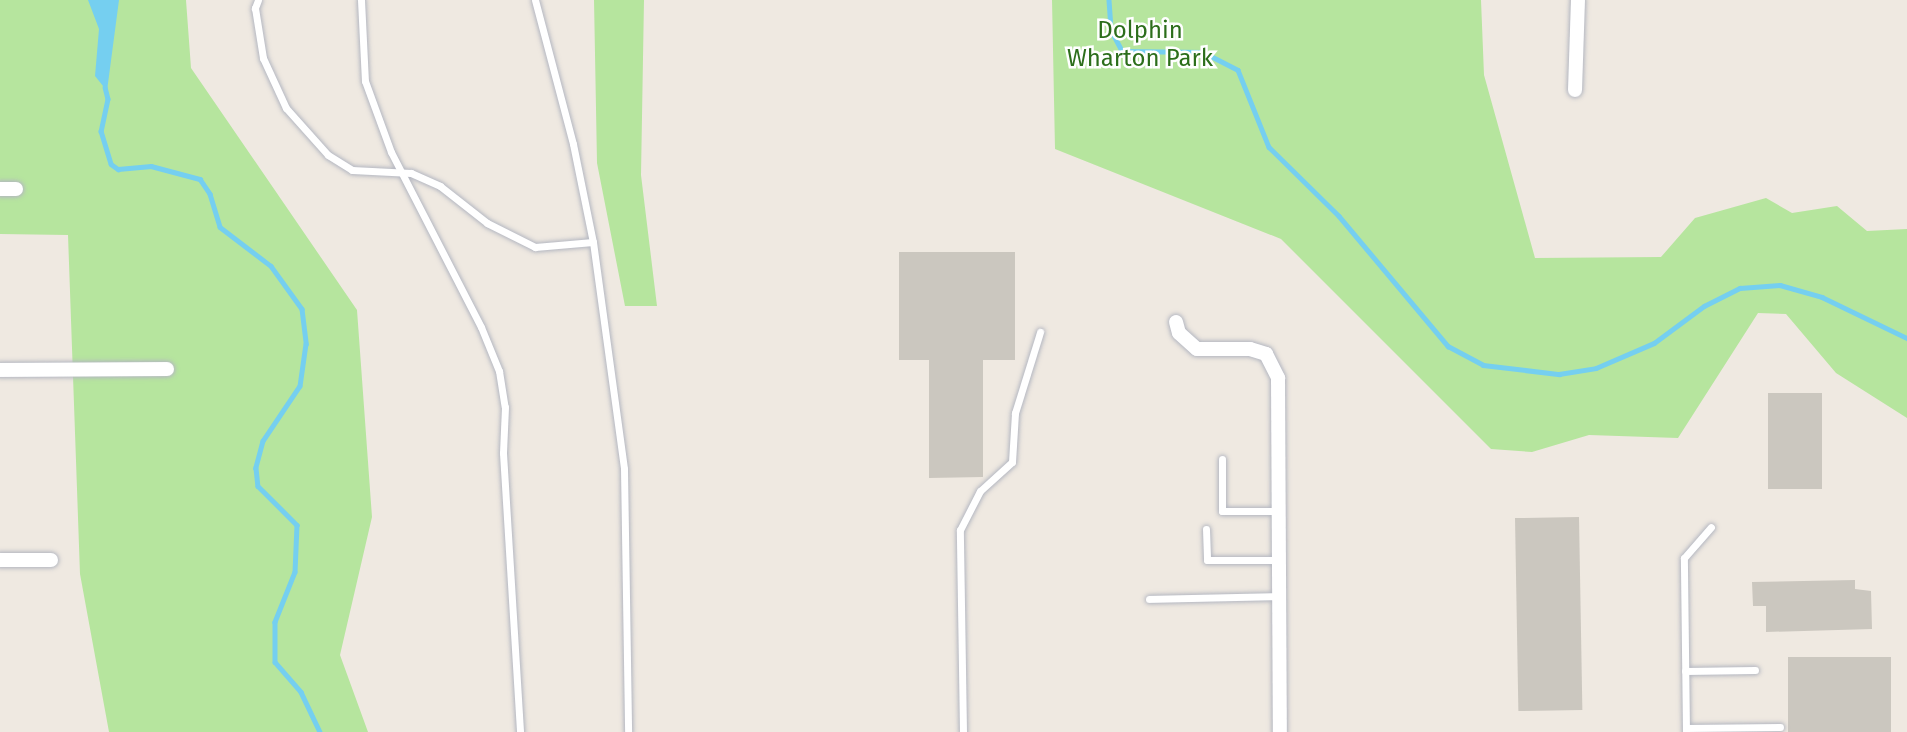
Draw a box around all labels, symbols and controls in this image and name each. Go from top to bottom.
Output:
park label: Dolphin Wharton Park [1067,17,1213,73]

